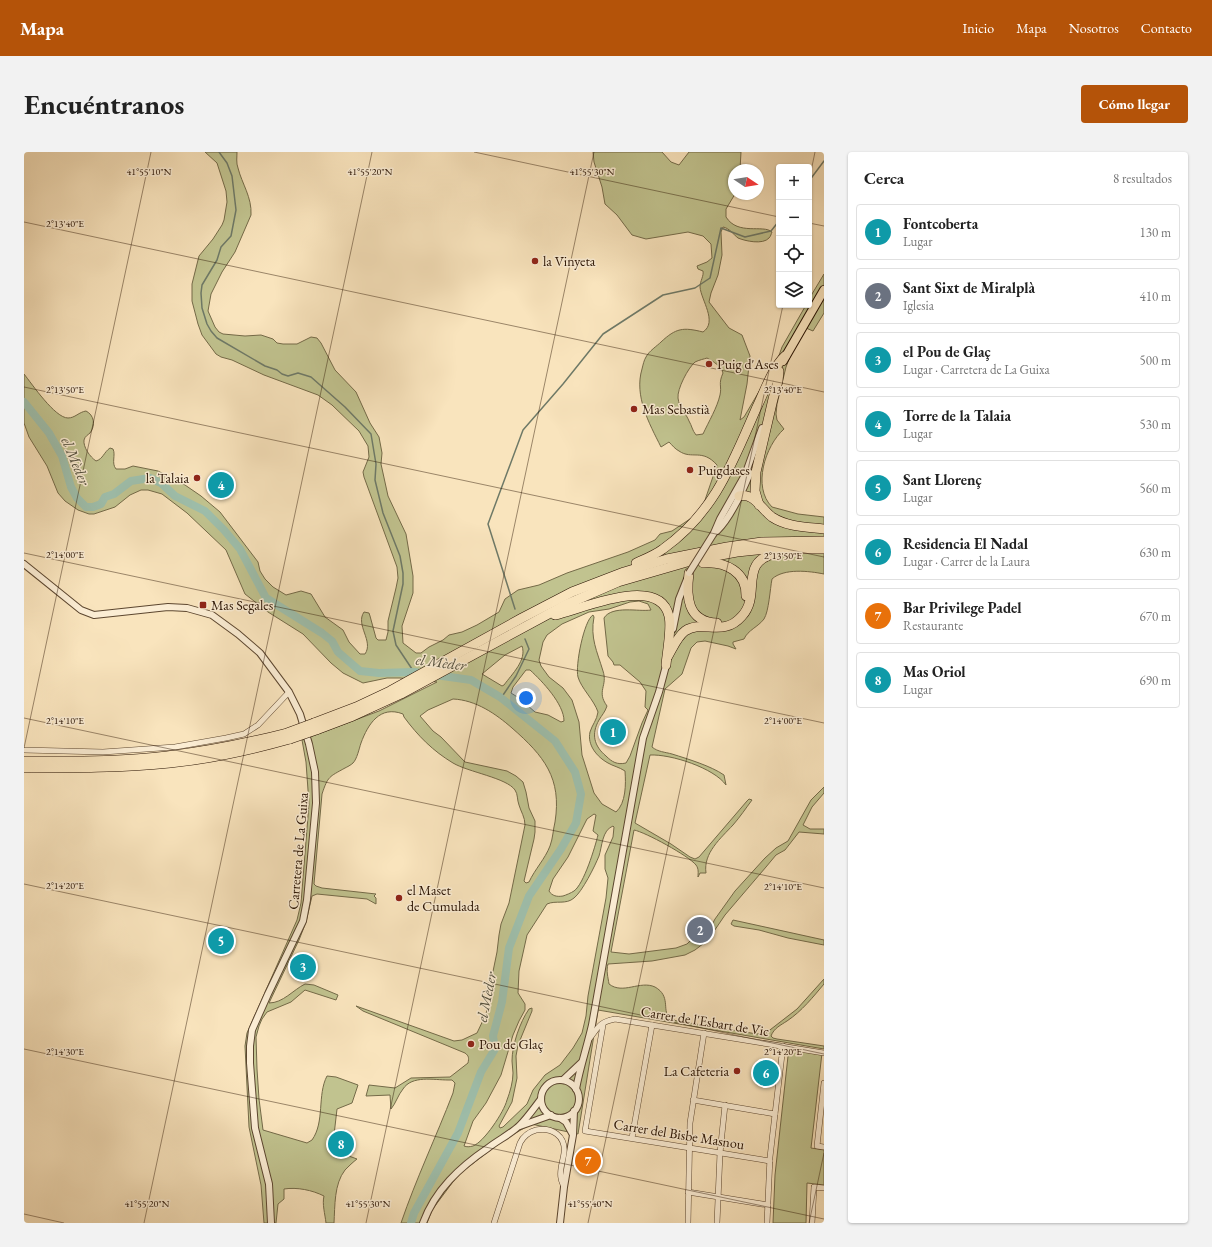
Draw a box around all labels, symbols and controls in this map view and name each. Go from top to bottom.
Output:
text: Mapa [20,16,64,41]
text: Inicio [963,19,994,37]
text: Mapa [1016,19,1047,37]
text: Nosotros [1069,19,1119,37]
text: Contacto [1141,19,1192,37]
button: Cómo llegar [1081,85,1188,123]
text: Encuéntranos [24,86,184,122]
north arrow [728,164,764,200]
map controls [776,164,812,308]
button: + [776,164,812,200]
text: 41°55'10"N [127,165,172,178]
text: 41°55'20"N [348,165,393,178]
text: 41°55'30"N [570,165,615,178]
text: Cerca [864,167,904,189]
text: 8 resultados [1113,170,1172,187]
button: − [776,200,812,236]
text: Fontcoberta [903,214,978,233]
text: 2°13'40"E [46,217,84,230]
text: 1 [875,224,881,241]
text: 130 m [1140,224,1171,241]
text: Lugar [903,233,933,250]
button: locate [776,236,812,272]
place label: la Vinyeta [543,252,596,270]
marker: la Vinyeta [530,256,540,266]
button: layers [776,272,812,308]
text: Sant Sixt de Miralplà [903,278,1035,297]
text: 2 [875,288,881,305]
text: 410 m [1140,288,1171,305]
text: Iglesia [903,297,934,314]
text: el Pou de Glaç [903,342,991,361]
text: 3 [875,352,881,369]
text: 500 m [1140,352,1171,369]
place label: Puig d'Ases [717,355,779,373]
marker: Puig d'Ases [704,359,714,369]
text: Lugar · Carretera de La Guixa [903,361,1050,378]
text: 2°13'50"E [46,383,84,396]
text: 2°13'40"E [764,383,802,396]
place label: Mas Sebastià [642,400,710,418]
marker: Mas Sebastià [629,404,639,414]
text: Torre de la Talaia [903,406,1011,425]
text: 4 [875,416,881,433]
text: 530 m [1140,416,1171,433]
text: Lugar [903,425,933,442]
water label: el Mèder [57,434,95,489]
place label: Puigdases [698,461,750,479]
marker: Puigdases [685,465,695,475]
place label: la Talaia [146,469,189,487]
pin: 4 [208,470,234,500]
text: Sant Llorenç [903,470,982,489]
marker: la Talaia [192,473,202,483]
text: 5 [875,480,881,497]
text: 560 m [1140,480,1171,497]
text: Lugar [903,489,933,506]
text: Residencia El Nadal [903,534,1028,553]
text: 6 [875,544,881,561]
text: 630 m [1140,544,1171,561]
text: 2°14'00"E [46,548,84,561]
text: 2°13'50"E [764,549,802,562]
text: Lugar · Carrer de la Laura [903,553,1030,570]
place label: Mas Segales [211,596,274,614]
text: Bar Privilege Padel [903,598,1021,617]
marker: Mas Segales [198,600,208,610]
text: 7 [875,608,881,625]
text: 670 m [1140,608,1171,625]
text: Restaurante [903,617,963,634]
water label: el Mèder [415,649,469,675]
text: Mas Oriol [903,662,966,681]
text: 8 [875,672,881,689]
text: 690 m [1140,672,1171,689]
text: Lugar [903,681,933,698]
your location [516,688,536,708]
text: 2°14'10"E [46,714,84,727]
text: 2°14'00"E [764,714,802,727]
pin: 1 [600,717,626,747]
street label: Carretera de La Guixa [284,791,312,910]
text: 2°14'20"E [46,879,84,892]
text: 2°14'10"E [764,880,802,893]
place label: el Maset de Cumulada [407,881,480,915]
marker: el Maset de Cumulada [394,893,404,903]
pin: 2 [687,915,713,945]
pin: 5 [208,926,234,956]
pin: 3 [290,952,316,982]
water label: el Mèder [472,969,500,1024]
street label: Carrer de l'Esbart de Vic [640,1002,771,1040]
place label: Pou de Glaç [479,1035,544,1053]
marker: Pou de Glaç [466,1039,476,1049]
text: 2°14'30"E [46,1045,84,1058]
text: 2°14'20"E [764,1045,802,1058]
pin: 6 [753,1058,779,1088]
place label: La Cafeteria [664,1062,729,1080]
marker: La Cafeteria [732,1066,742,1076]
street label: Carrer del Bisbe Masnou [612,1115,746,1153]
pin: 8 [328,1129,354,1159]
pin: 7 [575,1146,601,1176]
text: 41°55'20"N [125,1197,170,1210]
text: 41°55'30"N [346,1197,391,1210]
text: 41°55'40"N [568,1197,613,1210]

